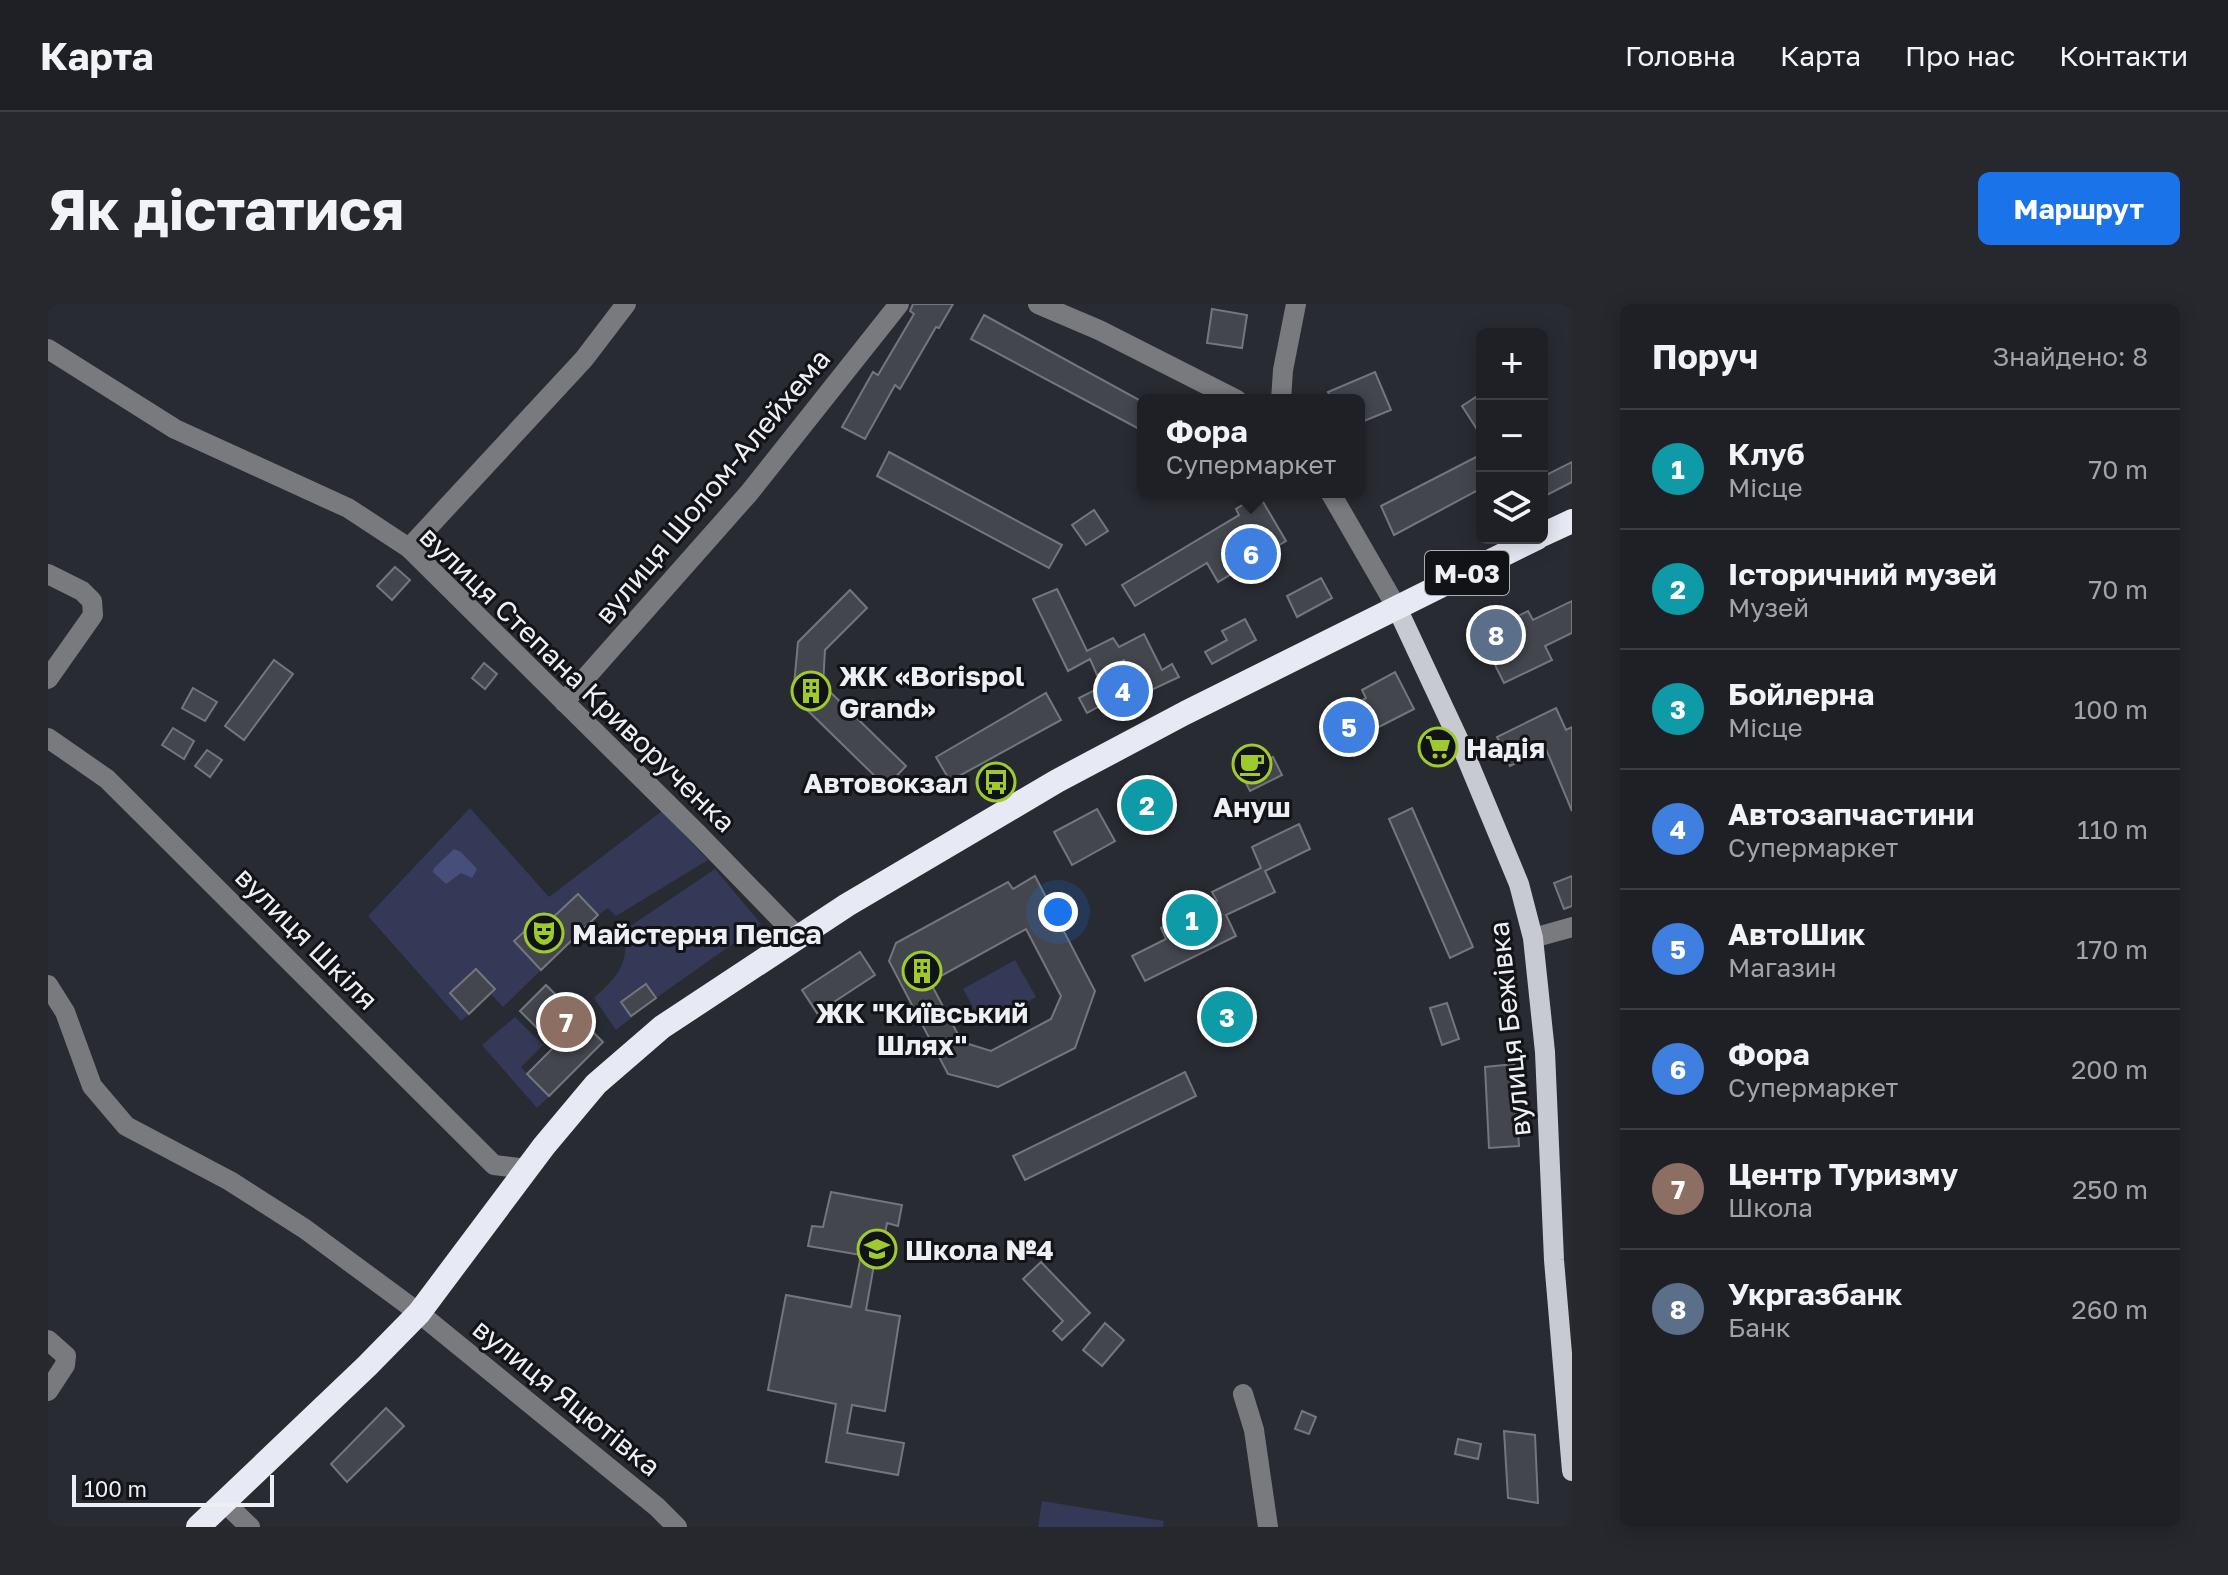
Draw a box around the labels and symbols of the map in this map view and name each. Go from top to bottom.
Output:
street label: вулиця Шолом-Алейхема [587,342,837,630]
street label: вулиця Степана Криворученка [414,519,742,839]
pin: 6 [1225,524,1277,584]
road number: М-03 [1425,551,1509,595]
pin: 8 [1470,605,1522,665]
place label: ЖК «Borispol Grand» [839,659,1024,724]
pin: 4 [1097,661,1149,721]
building icon: ЖК «Borispol Grand» [790,670,832,712]
pin: 5 [1323,697,1375,757]
supermarket icon: Надія [1417,726,1459,768]
place label: Надія [1466,731,1545,764]
cafe icon: Ануш [1231,743,1273,785]
bus stop icon: Автовокзал [975,761,1017,803]
place label: Автовокзал [804,766,968,799]
pin: 2 [1121,775,1173,835]
place label: Ануш [1213,790,1291,823]
street label: вулиця Шкіля [229,860,385,1016]
pin: 1 [1166,890,1218,950]
your location [1038,892,1078,932]
theatre icon: Майстерня Пепса [523,912,565,954]
place label: Майстерня Пепса [572,917,821,950]
street label: вулиця Бежівка [1481,920,1537,1138]
building icon: ЖК "Київський Шлях" [901,950,943,992]
pin: 3 [1201,987,1253,1047]
pin: 7 [540,992,592,1052]
place label: ЖК "Київський Шлях" [816,996,1028,1061]
school or university icon: Школа №4 [856,1228,898,1270]
place label: Школа №4 [905,1233,1054,1266]
street label: вулиця Яцютівка [467,1311,667,1483]
scale bar [72,1471,274,1507]

